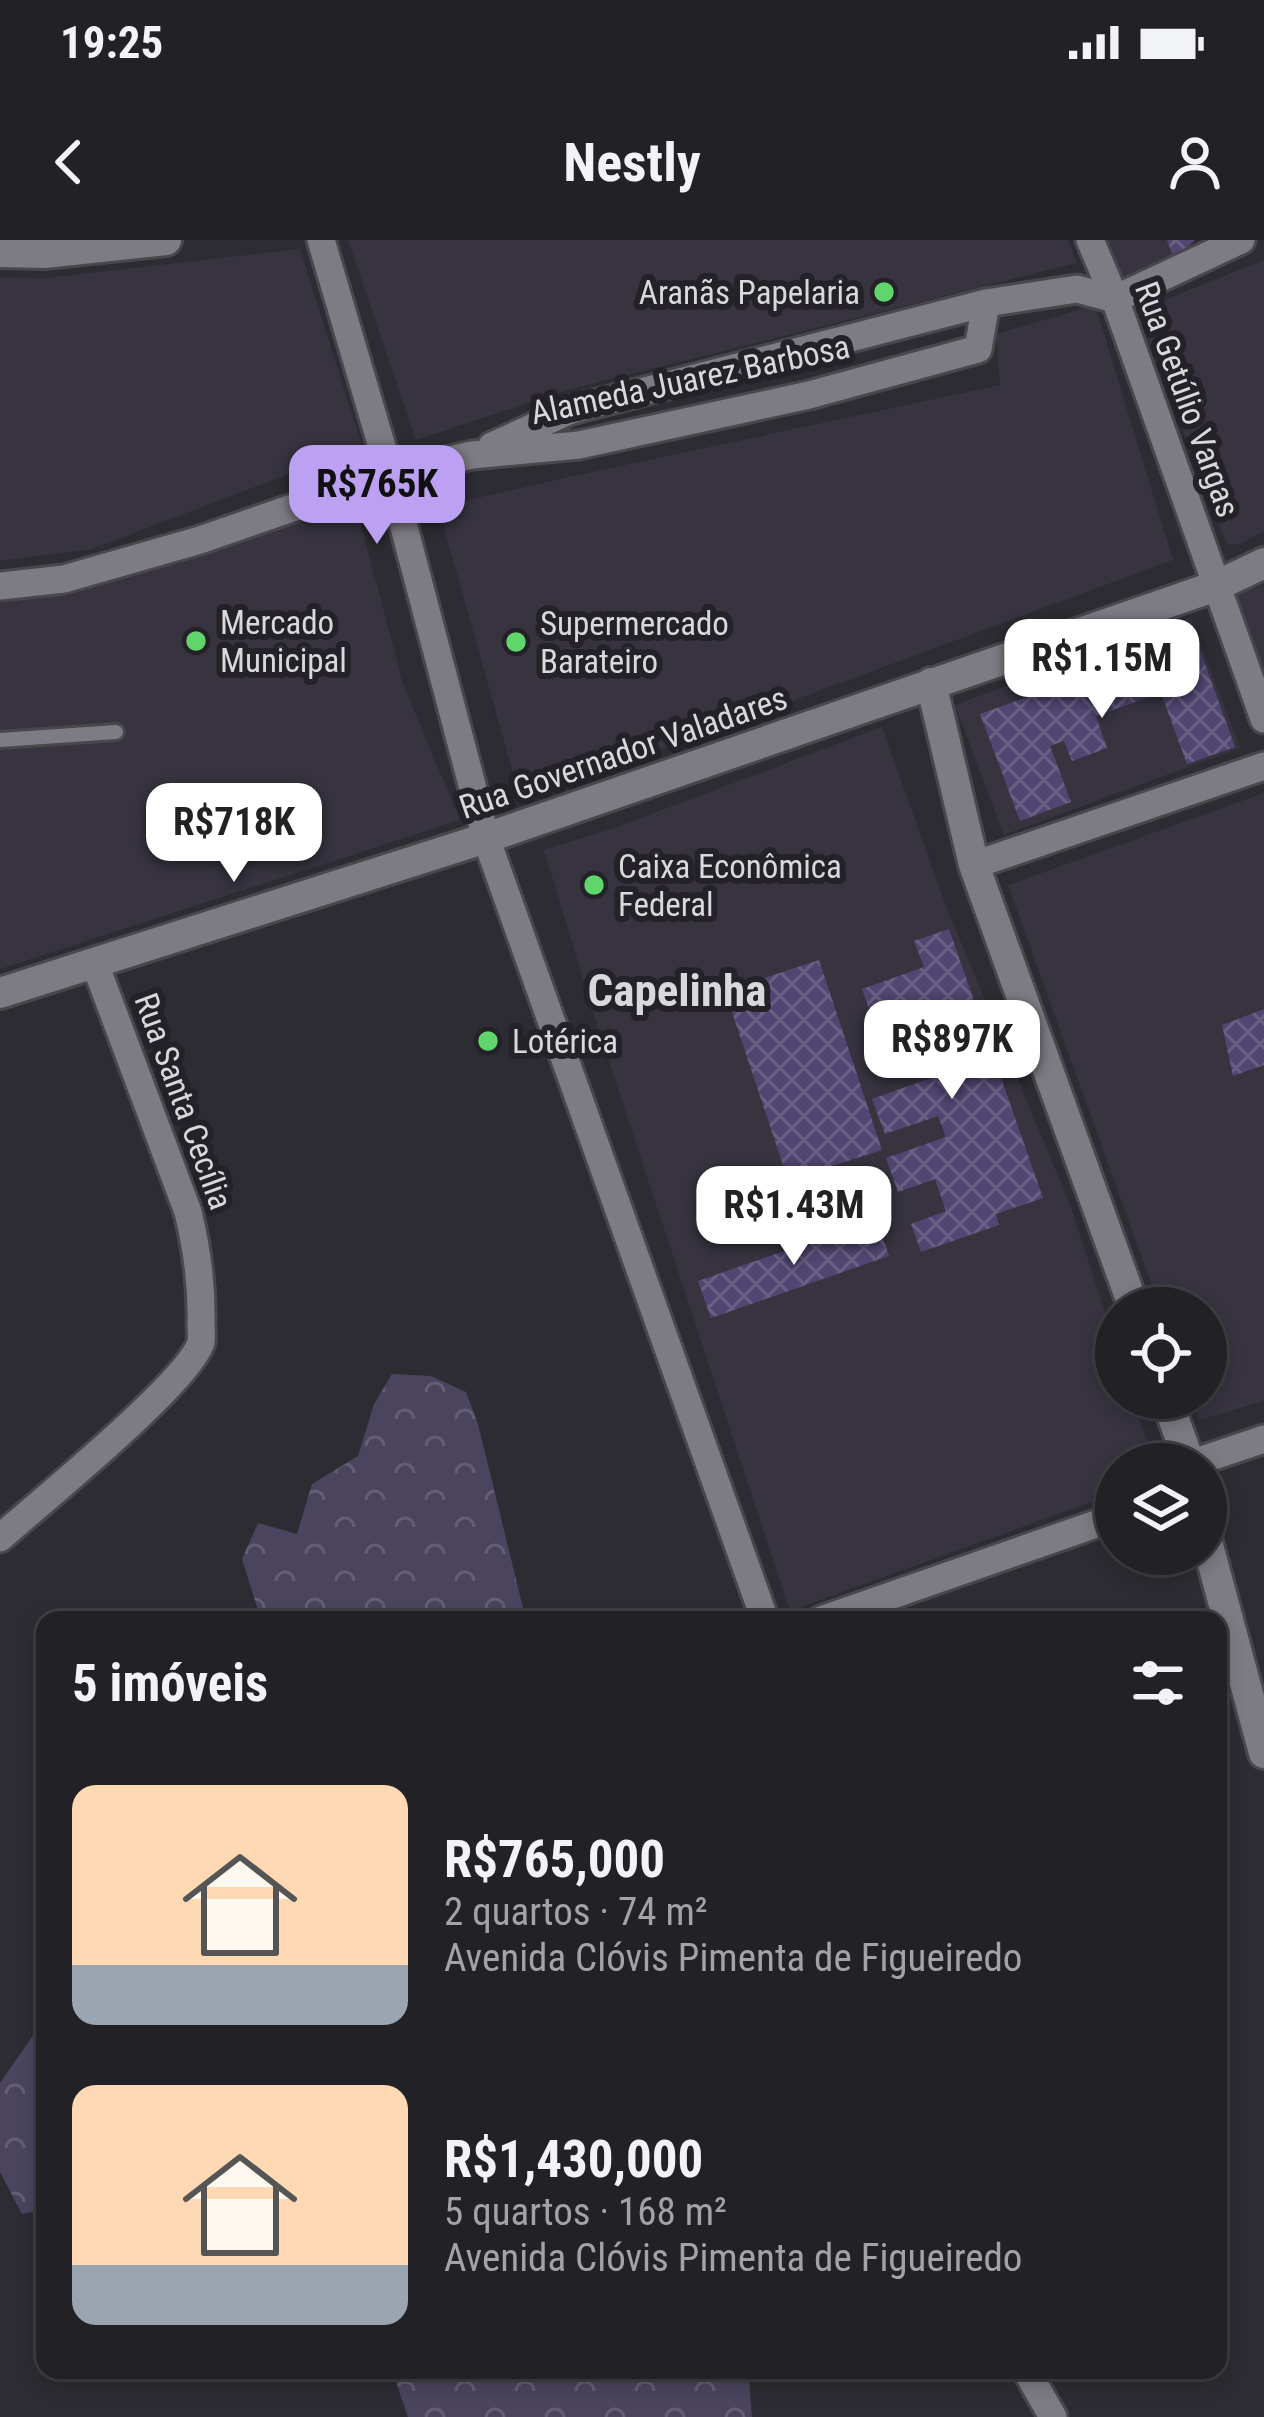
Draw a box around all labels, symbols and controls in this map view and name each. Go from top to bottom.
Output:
text: 19:25 [60,16,163,69]
icon: back [36,129,102,195]
icon: person [1162,129,1228,195]
text: Nestly [563,131,701,194]
place label: Aranãs Papelaria [639,273,860,312]
street label: Rua Getúlio Vargas [1127,276,1248,522]
marker: Aranãs Papelaria [871,279,897,305]
street label: Alameda Juarez Barbosa [527,327,853,432]
pin: R$765K [279,445,475,547]
text: R$765K [316,461,438,507]
place label: Mercado Municipal [220,603,347,680]
place label: Supermercado Barateiro [540,604,729,681]
pin: R$1.15M [991,619,1213,721]
marker: Mercado Municipal [183,628,209,654]
marker: Supermercado Barateiro [503,629,529,655]
text: R$1.15M [1031,635,1173,681]
street label: Rua Governador Valadares [454,678,792,827]
pin: R$718K [136,783,332,885]
text: R$718K [173,799,295,845]
place label: Caixa Econômica Federal [618,847,842,924]
marker: Caixa Econômica Federal [581,872,607,898]
district label: Capelinha [588,964,766,1017]
street label: Rua Santa Cecília [126,988,241,1215]
pin: R$897K [854,1000,1050,1102]
text: R$897K [891,1016,1013,1062]
place label: Lotérica [512,1022,618,1061]
marker: Lotérica [475,1028,501,1054]
pin: R$1.43M [683,1166,905,1268]
text: R$1.43M [723,1182,865,1228]
map controls [1095,1287,1227,1575]
button: locate [1095,1287,1227,1419]
button: layers [1095,1443,1227,1575]
icon: filters [1125,1650,1191,1716]
text: 5 imóveis [72,1654,268,1713]
text: R$765,000 [444,1830,665,1889]
icon: home [168,1833,312,1977]
text: 2 quartos · 74 m² [444,1889,708,1935]
text: Avenida Clóvis Pimenta de Figueiredo [444,1935,1022,1981]
text: R$1,430,000 [444,2130,703,2189]
icon: home [168,2133,312,2277]
text: 5 quartos · 168 m² [444,2189,727,2235]
text: Avenida Clóvis Pimenta de Figueiredo [444,2235,1022,2281]

